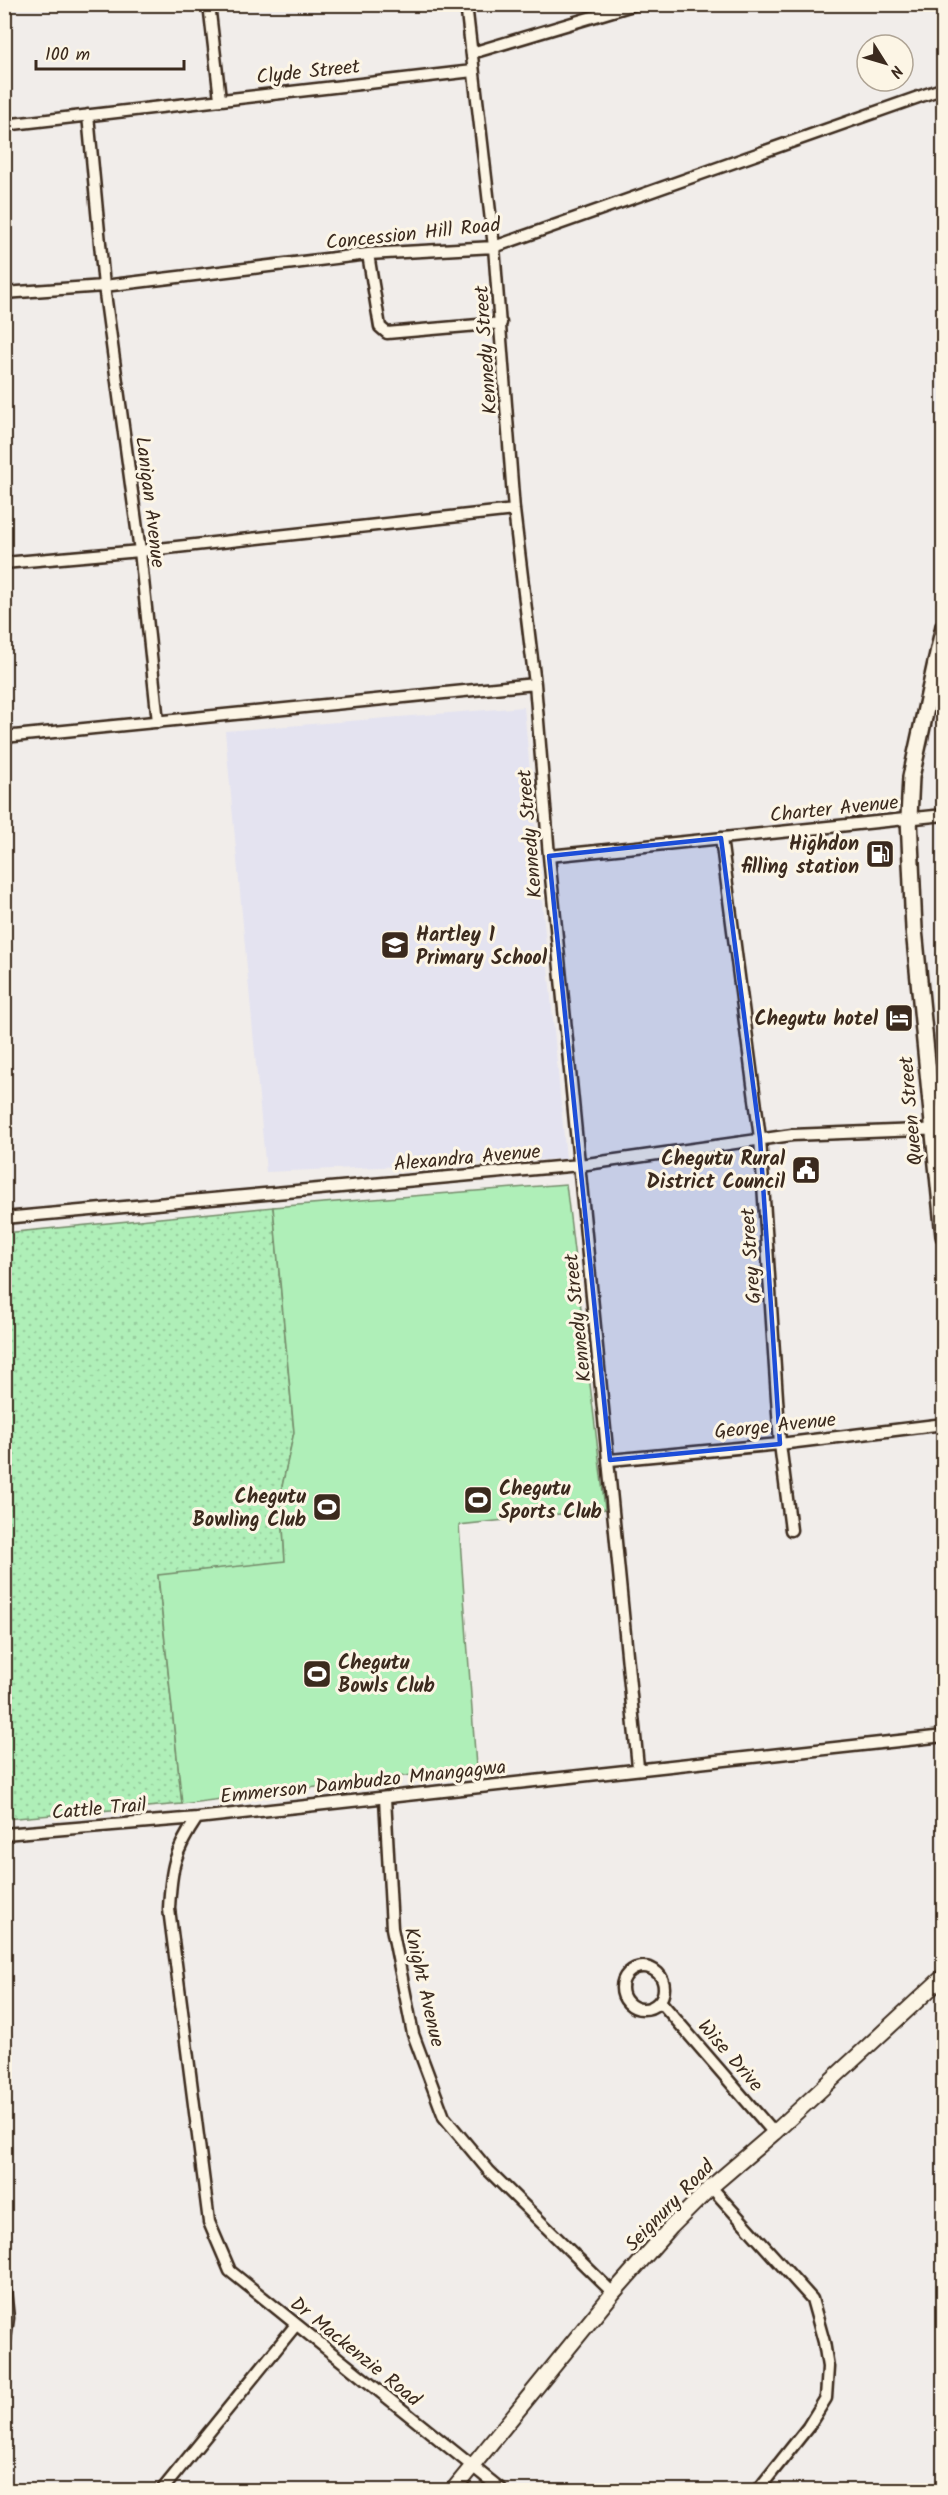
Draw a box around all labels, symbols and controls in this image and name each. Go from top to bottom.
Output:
scale bar [36,33,184,71]
north arrow [855,33,915,93]
text: 100 m [45,41,90,70]
street label: Clyde Street [255,52,362,94]
text: N [883,60,909,83]
street label: Concession Hill Road [324,210,503,260]
street label: Kennedy Street [467,284,507,415]
street label: Lanigan Avenue [125,435,173,570]
street label: Kennedy Street [509,768,553,900]
street label: Charter Avenue [768,787,900,833]
place label: Highdon filling station [740,829,859,884]
fuel station icon: Highdon filling station [864,838,896,870]
place label: Hartley 1 Primary School [416,920,548,975]
school or university icon: Hartley 1 Primary School [379,929,411,961]
hotel icon: Chegutu hotel [883,1002,915,1034]
place label: Chegutu hotel [754,1004,879,1036]
street label: Queen Street [891,1054,933,1167]
street label: Alexandra Avenue [392,1137,542,1181]
place label: Chegutu Rural District Council [647,1144,786,1199]
public building icon: Chegutu Rural District Council [790,1154,822,1186]
street label: Grey Street [733,1207,771,1305]
street label: Kennedy Street [556,1252,602,1384]
street label: George Avenue [713,1405,838,1449]
place label: Chegutu Sports Club [499,1474,602,1529]
place label: Chegutu Bowling Club [193,1482,306,1537]
sports icon: Chegutu Sports Club [462,1484,494,1516]
sports icon: Chegutu Bowling Club [311,1491,343,1523]
place label: Chegutu Bowls Club [338,1648,435,1703]
sports icon: Chegutu Bowls Club [301,1658,333,1690]
street label: Emmerson Dambudzo Mnangagwa [219,1752,508,1814]
street label: Cattle Trail [50,1790,148,1830]
street label: Knight Avenue [394,1924,452,2051]
street label: Wise Drive [689,2013,770,2100]
street label: Seignury Road [618,2152,724,2260]
street label: Dr Mackenzie Road [282,2289,428,2416]

